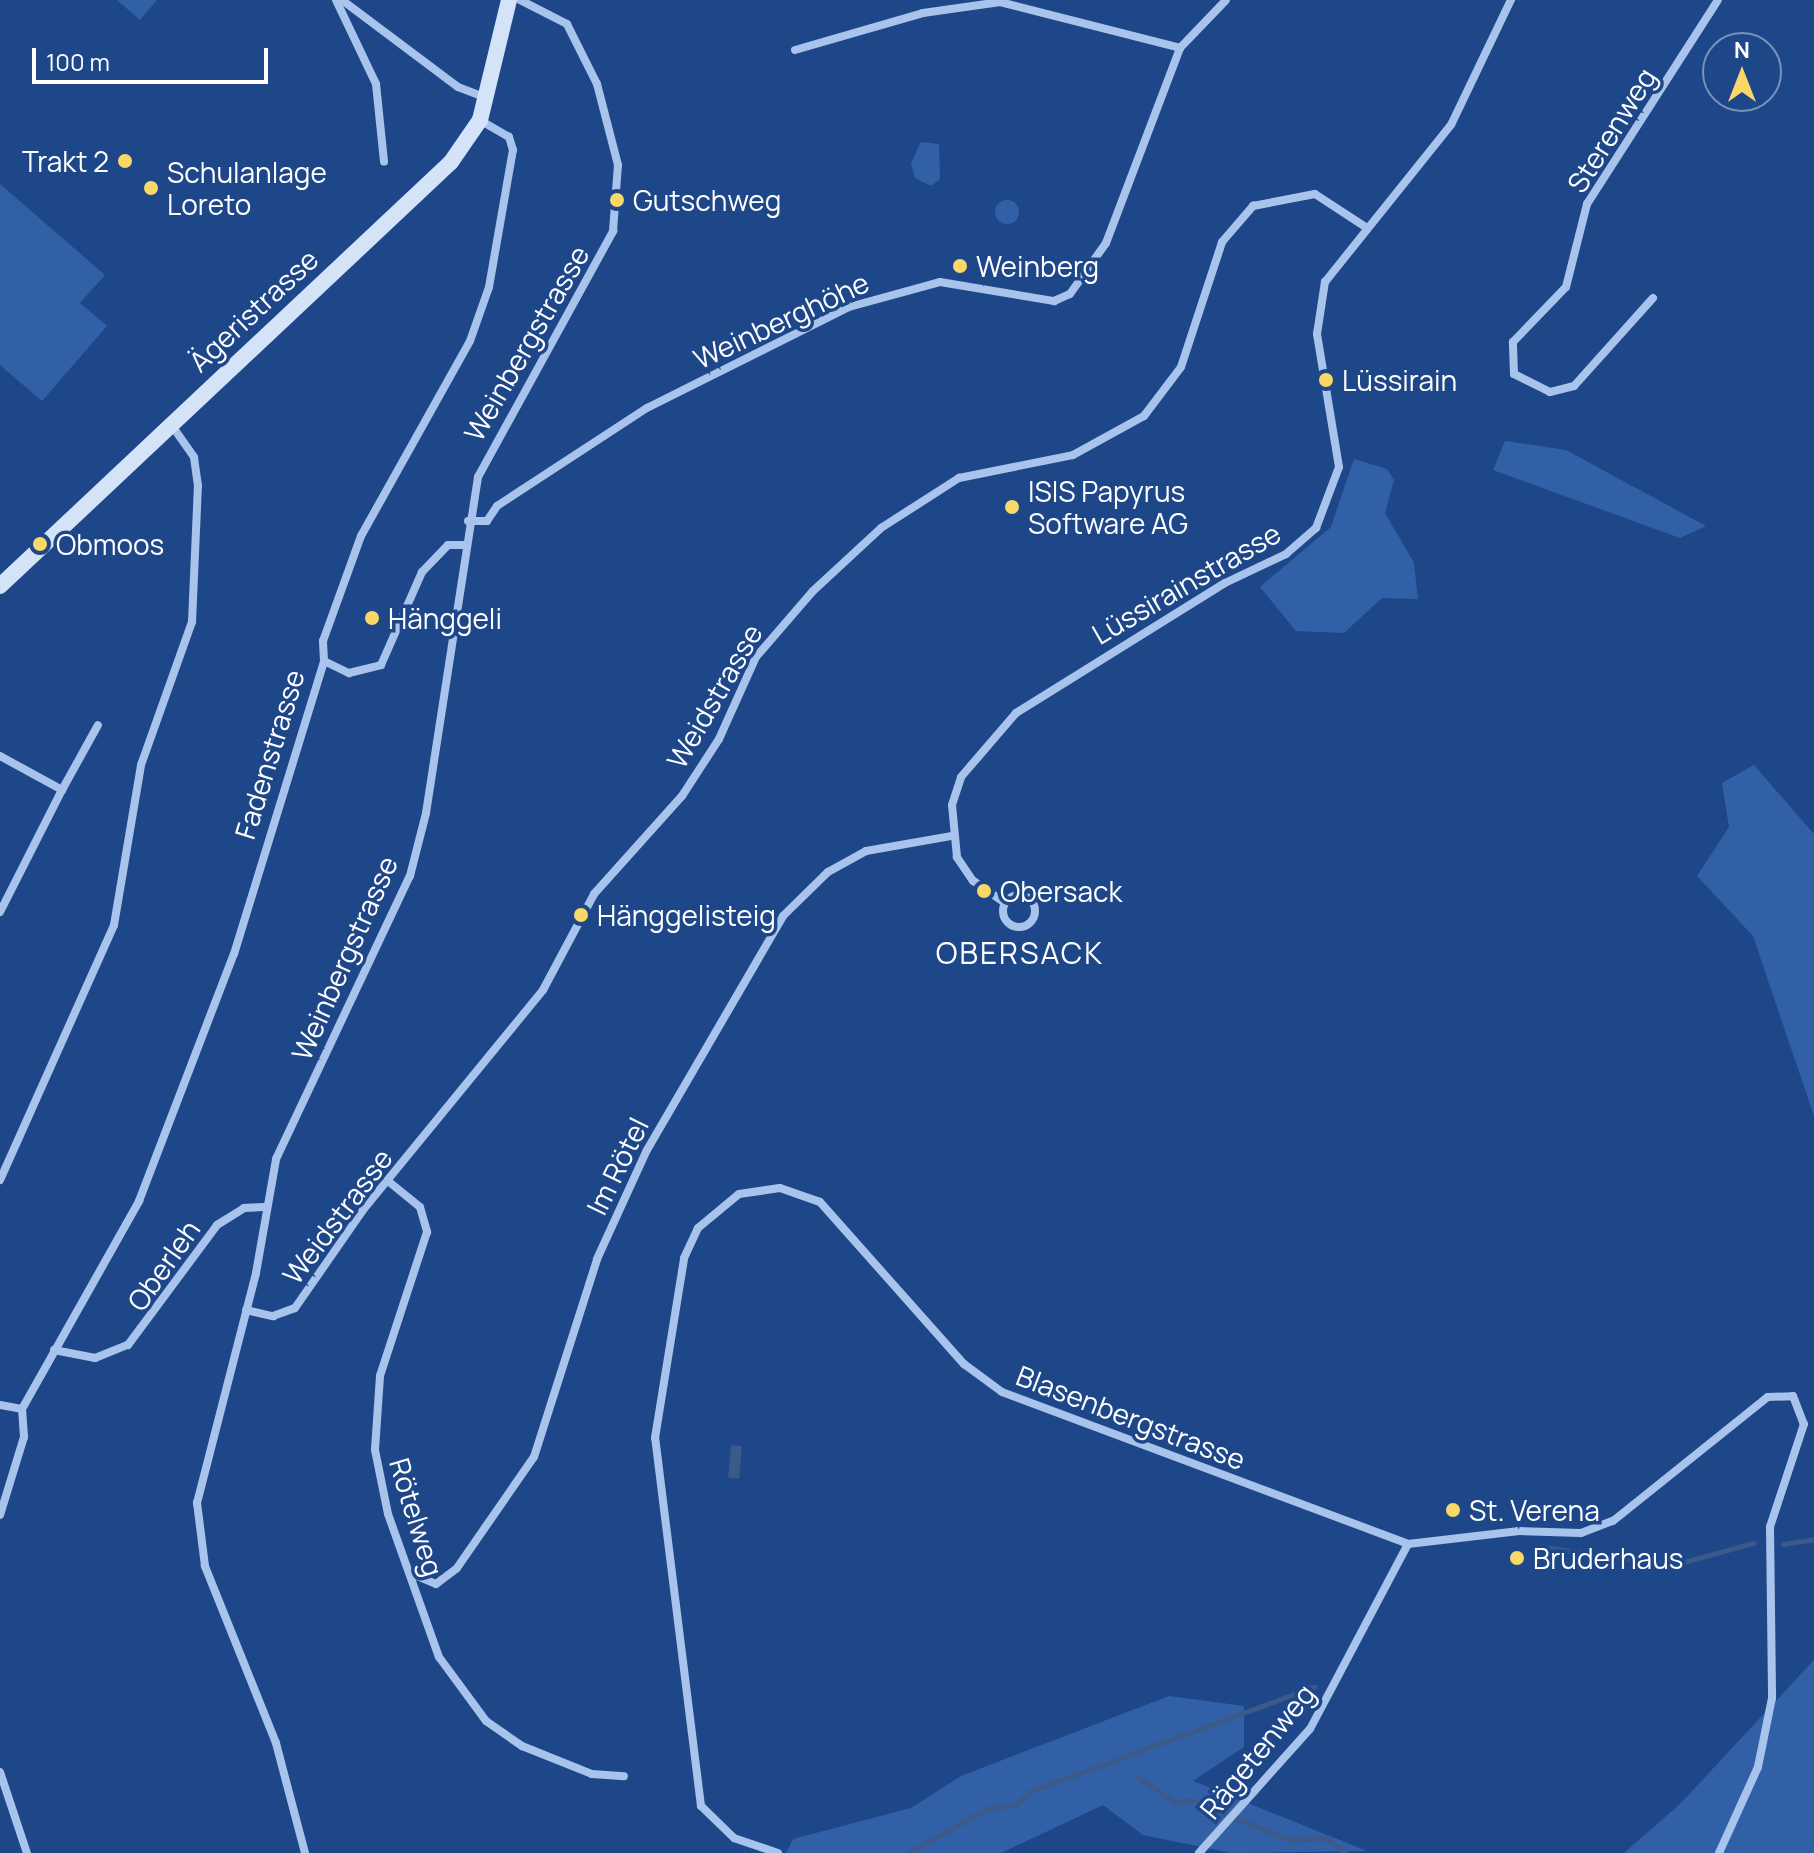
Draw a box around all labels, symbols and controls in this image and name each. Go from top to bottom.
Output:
scale bar [36,32,272,82]
north arrow [1702,32,1782,112]
text: N [1734,35,1750,65]
text: 100 m [46,45,110,78]
street label: Sterenweg [1560,62,1662,198]
place label: Trakt 2 [22,144,109,178]
marker: Trakt 2 [116,152,134,170]
place label: Schulanlage Loreto [167,155,327,221]
marker: Schulanlage Loreto [142,179,160,197]
place label: Gutschweg [633,183,781,217]
marker: Gutschweg [608,191,626,209]
street label: Weinbergstrasse [456,239,596,447]
street label: Ägeristrasse [182,242,324,378]
place label: Weinberg [976,249,1099,283]
marker: Weinberg [951,257,969,275]
street label: Weinberghöhe [688,265,874,375]
place label: Lüssirain [1342,363,1457,397]
marker: Lüssirain [1317,371,1335,389]
place label: ISIS Papyrus Software AG [1028,474,1188,540]
marker: ISIS Papyrus Software AG [1003,498,1021,516]
street label: Lüssirainstrasse [1086,515,1286,651]
place label: Obmoos [56,527,164,561]
marker: Obmoos [31,535,49,553]
place label: Hänggeli [388,601,502,635]
marker: Hänggeli [363,609,381,627]
street label: Weidstrasse [659,618,769,774]
street label: Fadenstrasse [227,665,311,843]
street label: Weinbergstrasse [284,851,404,1065]
place label: Obersack [1000,874,1122,908]
marker: Obersack [975,882,993,900]
place label: Hänggelisteig [597,898,776,932]
marker: Hänggelisteig [572,906,590,924]
district label: OBERSACK [936,935,1104,971]
street label: Im Rötel [579,1112,655,1220]
street label: Weidstrasse [275,1142,399,1290]
street label: Oberleh [120,1213,206,1317]
street label: Blasenbergstrasse [1012,1358,1250,1476]
street label: Rötelweg [383,1454,451,1580]
place label: St. Verena [1469,1493,1600,1527]
marker: St. Verena [1444,1501,1462,1519]
place label: Bruderhaus [1533,1541,1683,1575]
marker: Bruderhaus [1508,1549,1526,1567]
street label: Rägetenweg [1193,1677,1321,1825]

